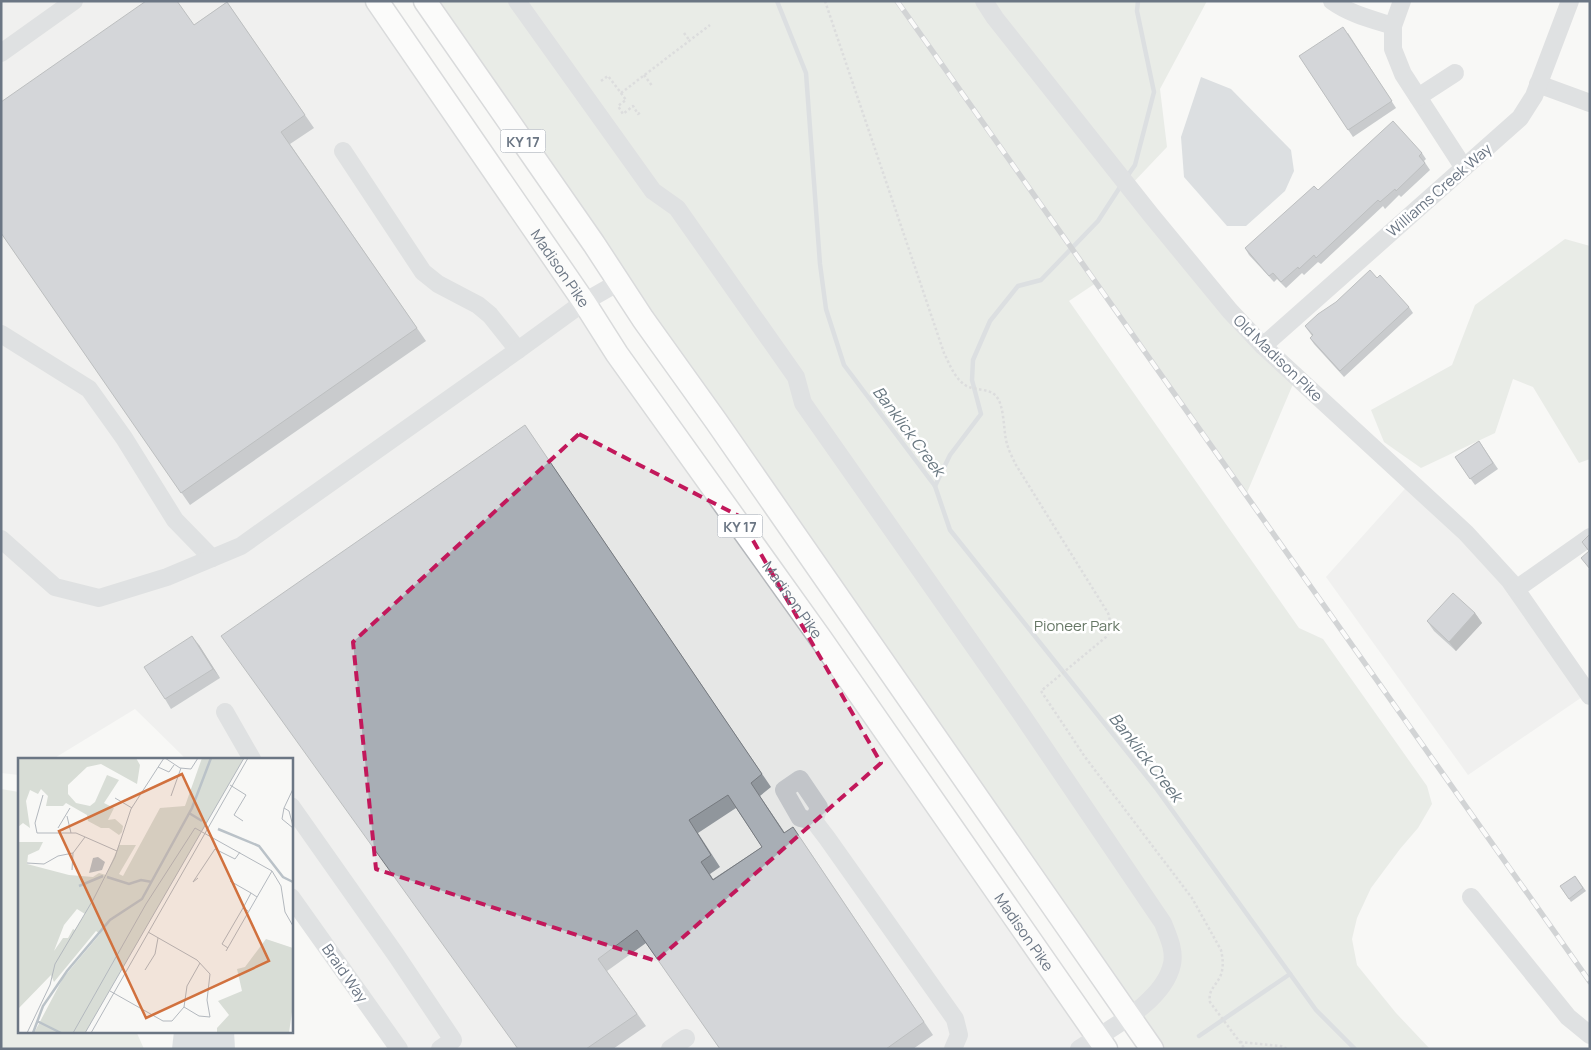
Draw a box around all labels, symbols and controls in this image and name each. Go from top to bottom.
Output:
road number: KY 17 [500,130,546,152]
street label: Williams Creek Way [1382,138,1496,241]
street label: Madison Pike [526,225,595,311]
street label: Old Madison Pike [1229,310,1327,406]
water label: Banklick Creek [868,382,951,482]
road number: KY 17 [718,514,762,538]
street label: Madison Pike [758,557,828,643]
park label: Pioneer Park [1034,615,1121,636]
water label: Banklick Creek [1104,708,1189,808]
inset map [18,758,292,1032]
street label: Madison Pike [990,889,1059,975]
street label: Braid Way [317,939,373,1007]

